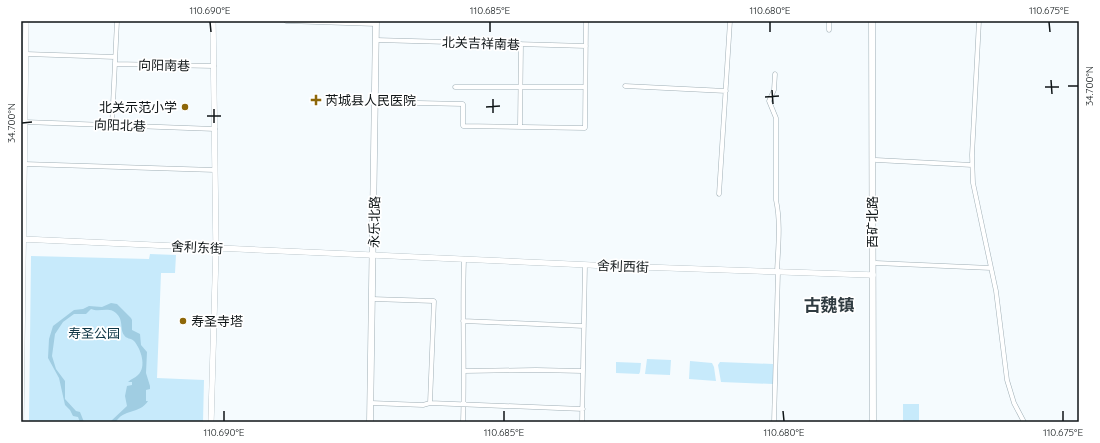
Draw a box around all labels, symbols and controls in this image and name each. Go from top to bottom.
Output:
text: 110.690°E [189,4,231,17]
text: 110.685°E [470,4,511,17]
text: 110.680°E [750,4,791,17]
text: 110.675°E [1029,4,1069,17]
street label: 北关吉祥南巷 [442,34,520,52]
street label: 向阳南巷 [138,57,190,73]
text: 34.700°N [1083,66,1096,106]
place label: 芮城县人民医院 [325,92,416,108]
marker: 芮城县人民医院 [310,94,322,106]
place label: 北关示范小学 [99,99,177,115]
marker: 北关示范小学 [180,102,190,112]
text: 34.700°N [5,103,18,143]
street label: 向阳北巷 [94,116,146,134]
street label: 永乐北路 [366,196,382,248]
street label: 西矿北路 [864,196,880,248]
street label: 舍利东街 [171,238,223,256]
street label: 舍利西街 [597,257,649,275]
district label: 古魏镇 [804,294,855,315]
place label: 寿圣寺塔 [191,313,243,329]
marker: 寿圣寺塔 [178,316,188,326]
park label: 寿圣公园 [68,325,120,341]
text: 110.690°E [203,426,245,439]
text: 110.685°E [484,426,525,439]
text: 110.680°E [764,426,805,439]
text: 110.675°E [1043,426,1083,439]

